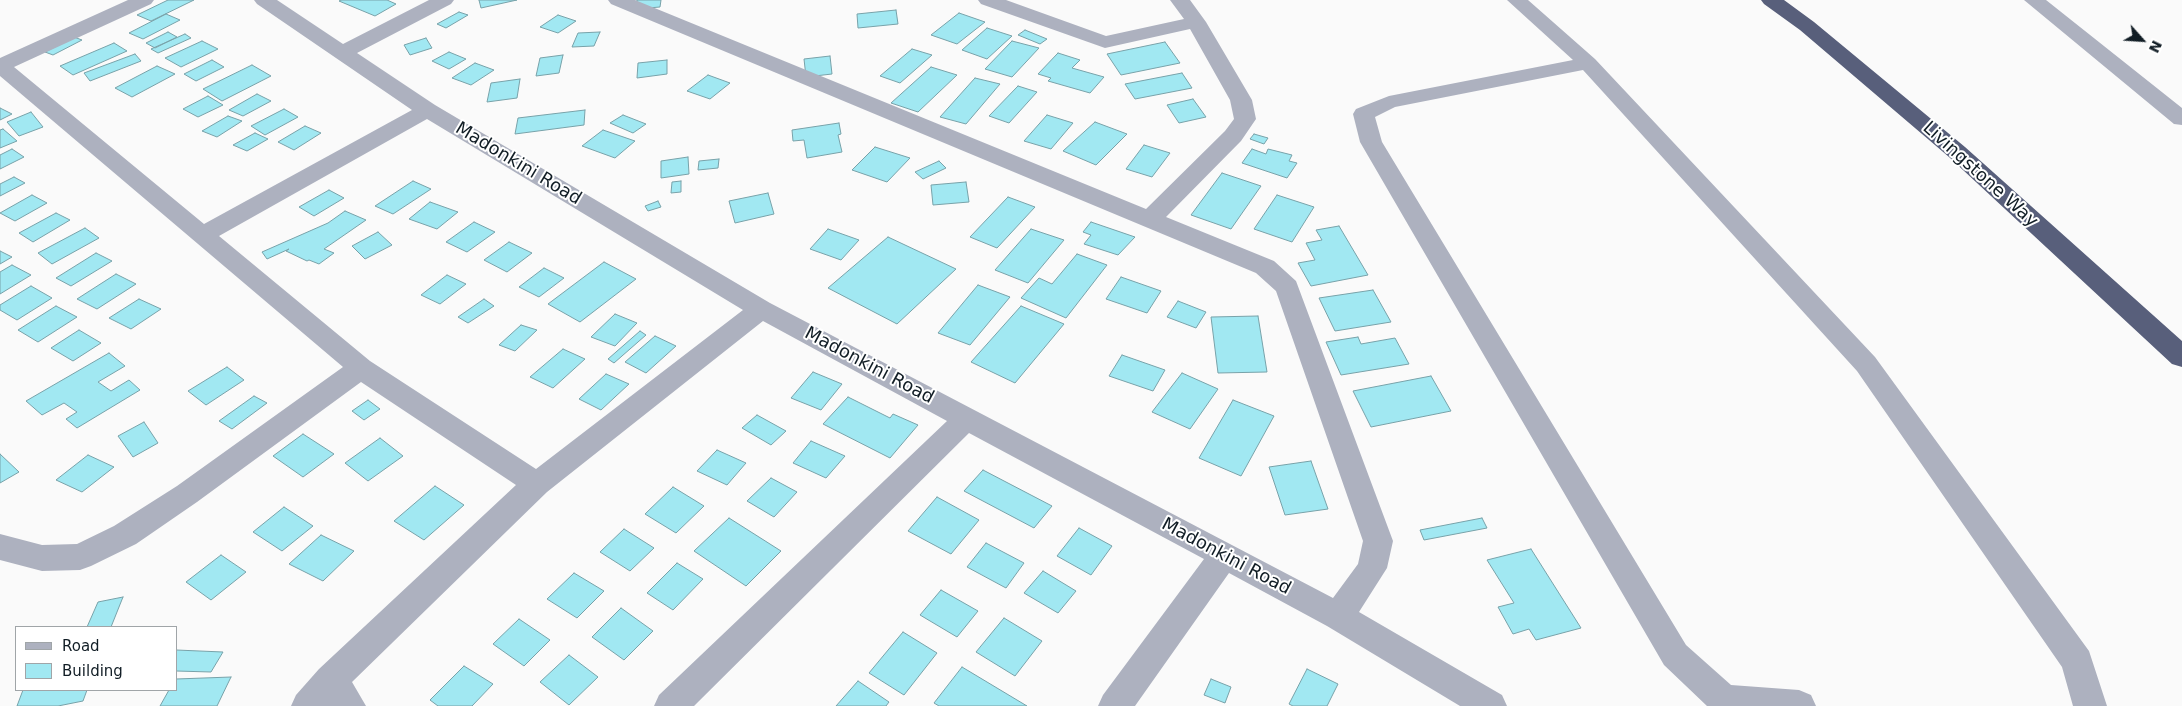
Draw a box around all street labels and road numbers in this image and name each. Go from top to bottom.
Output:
street label: Madonkini Road [451,118,585,210]
street label: Livingstone Way [1918,118,2042,232]
street label: Madonkini Road [801,323,937,409]
street label: Madonkini Road [1158,514,1294,600]

